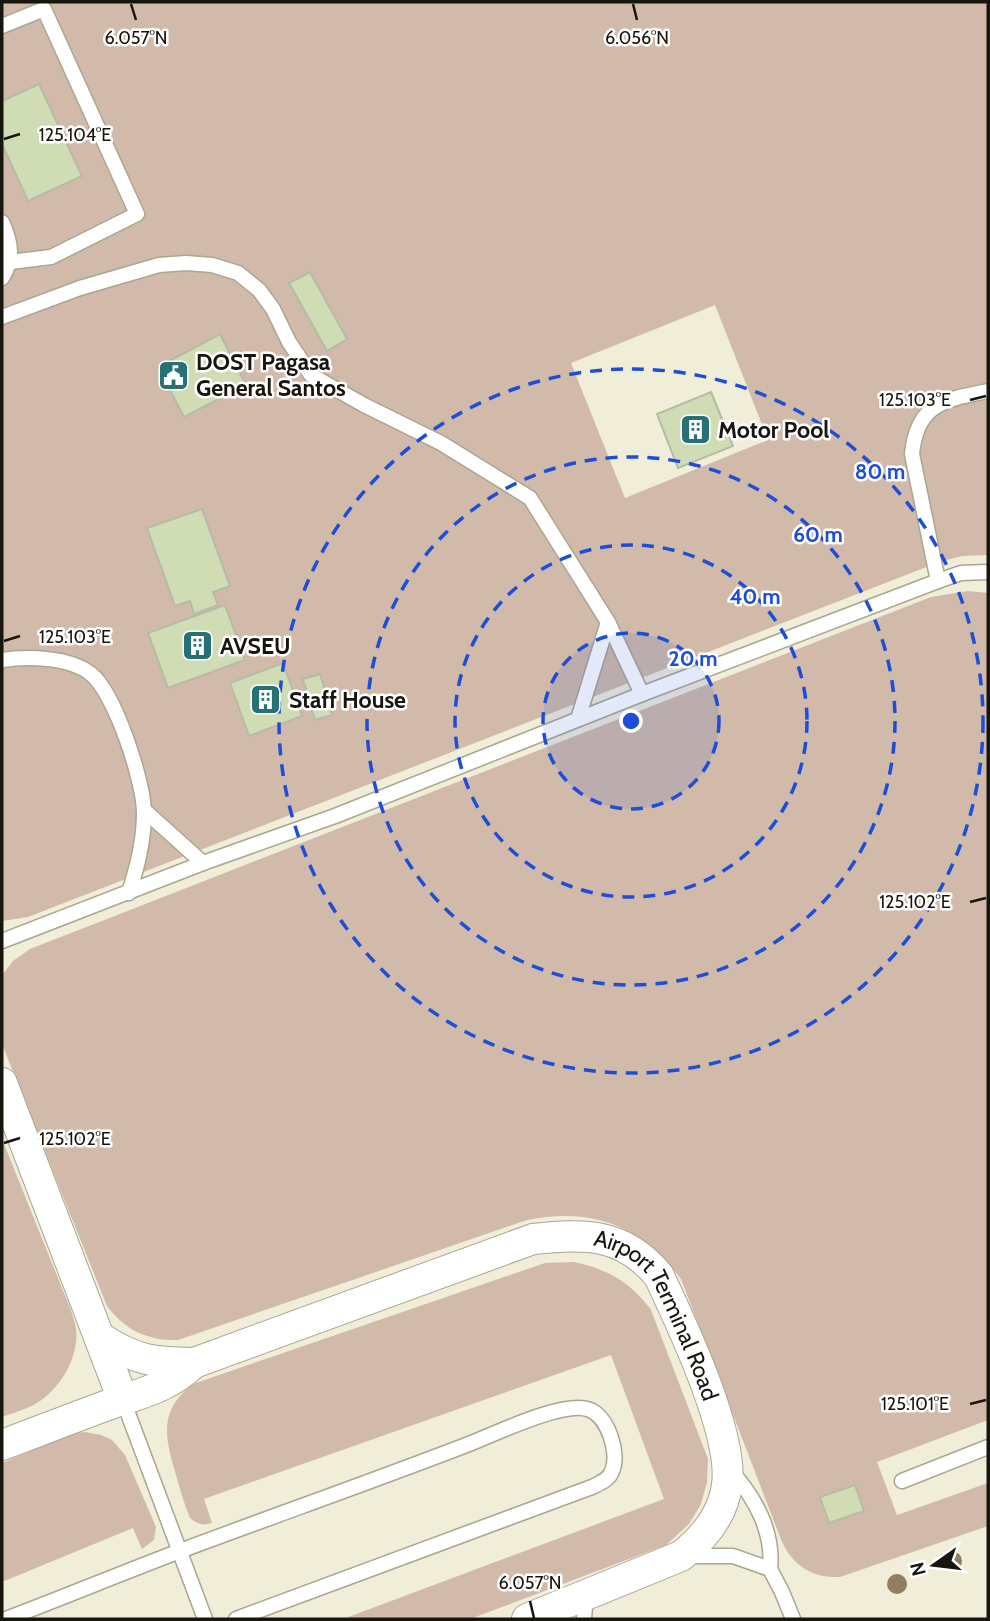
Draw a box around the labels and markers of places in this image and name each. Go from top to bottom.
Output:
place label: DOST Pagasa General Santos [196,348,346,402]
public building icon: DOST Pagasa General Santos [156,358,190,392]
building icon: Motor Pool [678,413,712,447]
place label: Motor Pool [718,416,829,444]
building icon: AVSEU [180,629,214,663]
place label: AVSEU [220,632,291,660]
building icon: Staff House [249,683,283,717]
place label: Staff House [289,686,406,714]
centre of rings [619,709,643,733]

